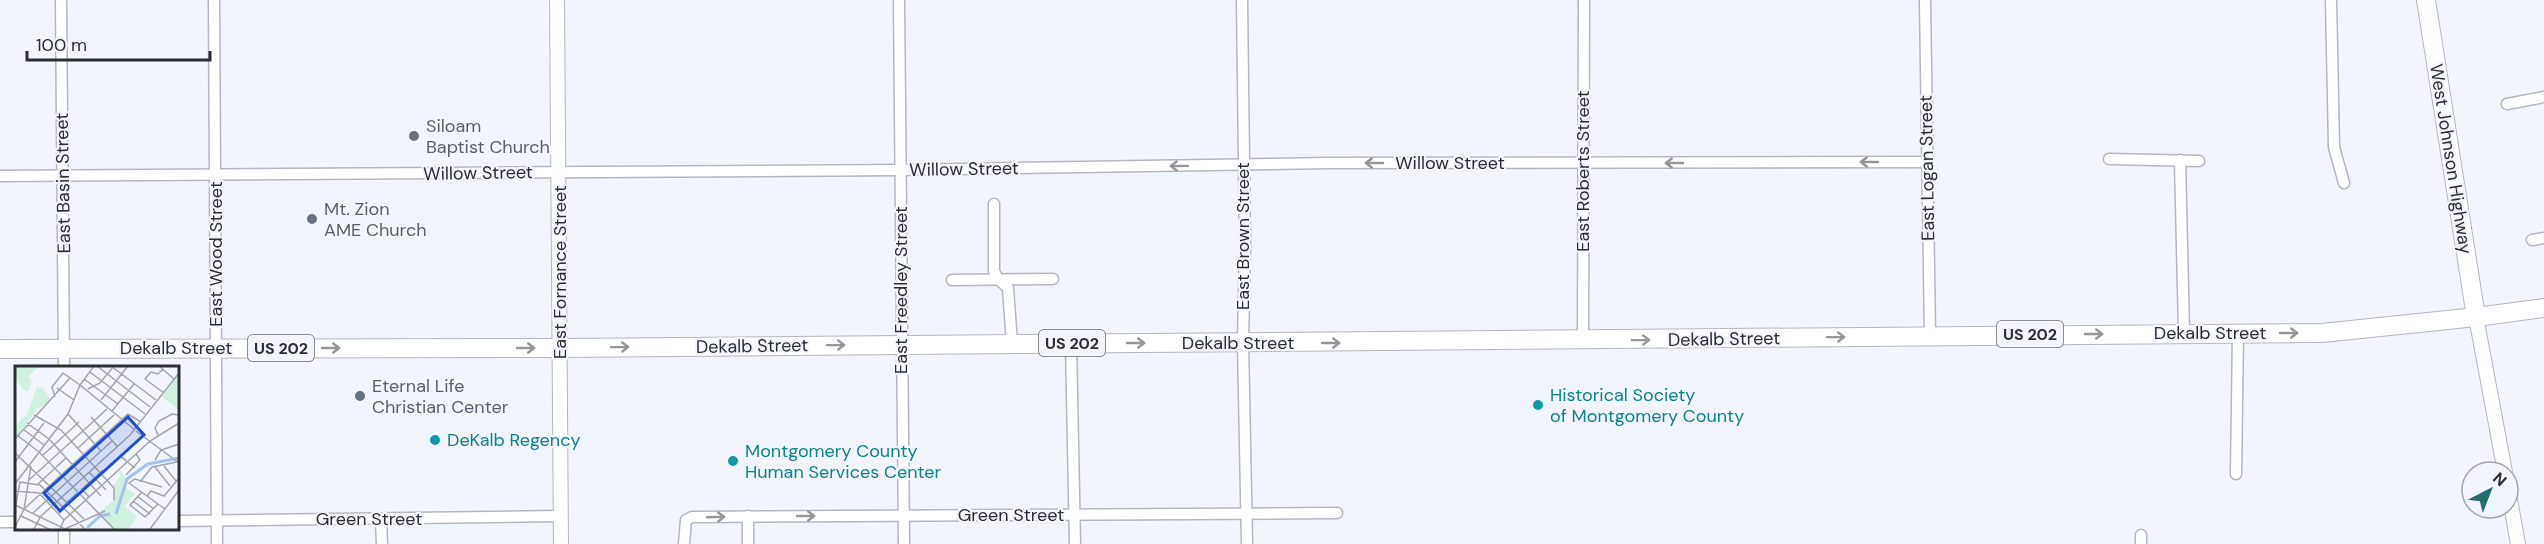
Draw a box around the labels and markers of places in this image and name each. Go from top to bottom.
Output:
place label: Siloam Baptist Church [426,114,550,159]
marker: Siloam Baptist Church [407,129,421,143]
place label: Mt. Zion AME Church [324,197,427,242]
marker: Mt. Zion AME Church [305,212,319,226]
place label: Eternal Life Christian Center [372,374,509,419]
place label: Historical Society of Montgomery County [1550,383,1744,428]
marker: Eternal Life Christian Center [353,389,367,403]
marker: Historical Society of Montgomery County [1531,398,1545,412]
place label: DeKalb Regency [447,428,580,452]
marker: DeKalb Regency [428,433,442,447]
place label: Montgomery County Human Services Center [745,439,941,484]
marker: Montgomery County Human Services Center [726,454,740,468]

